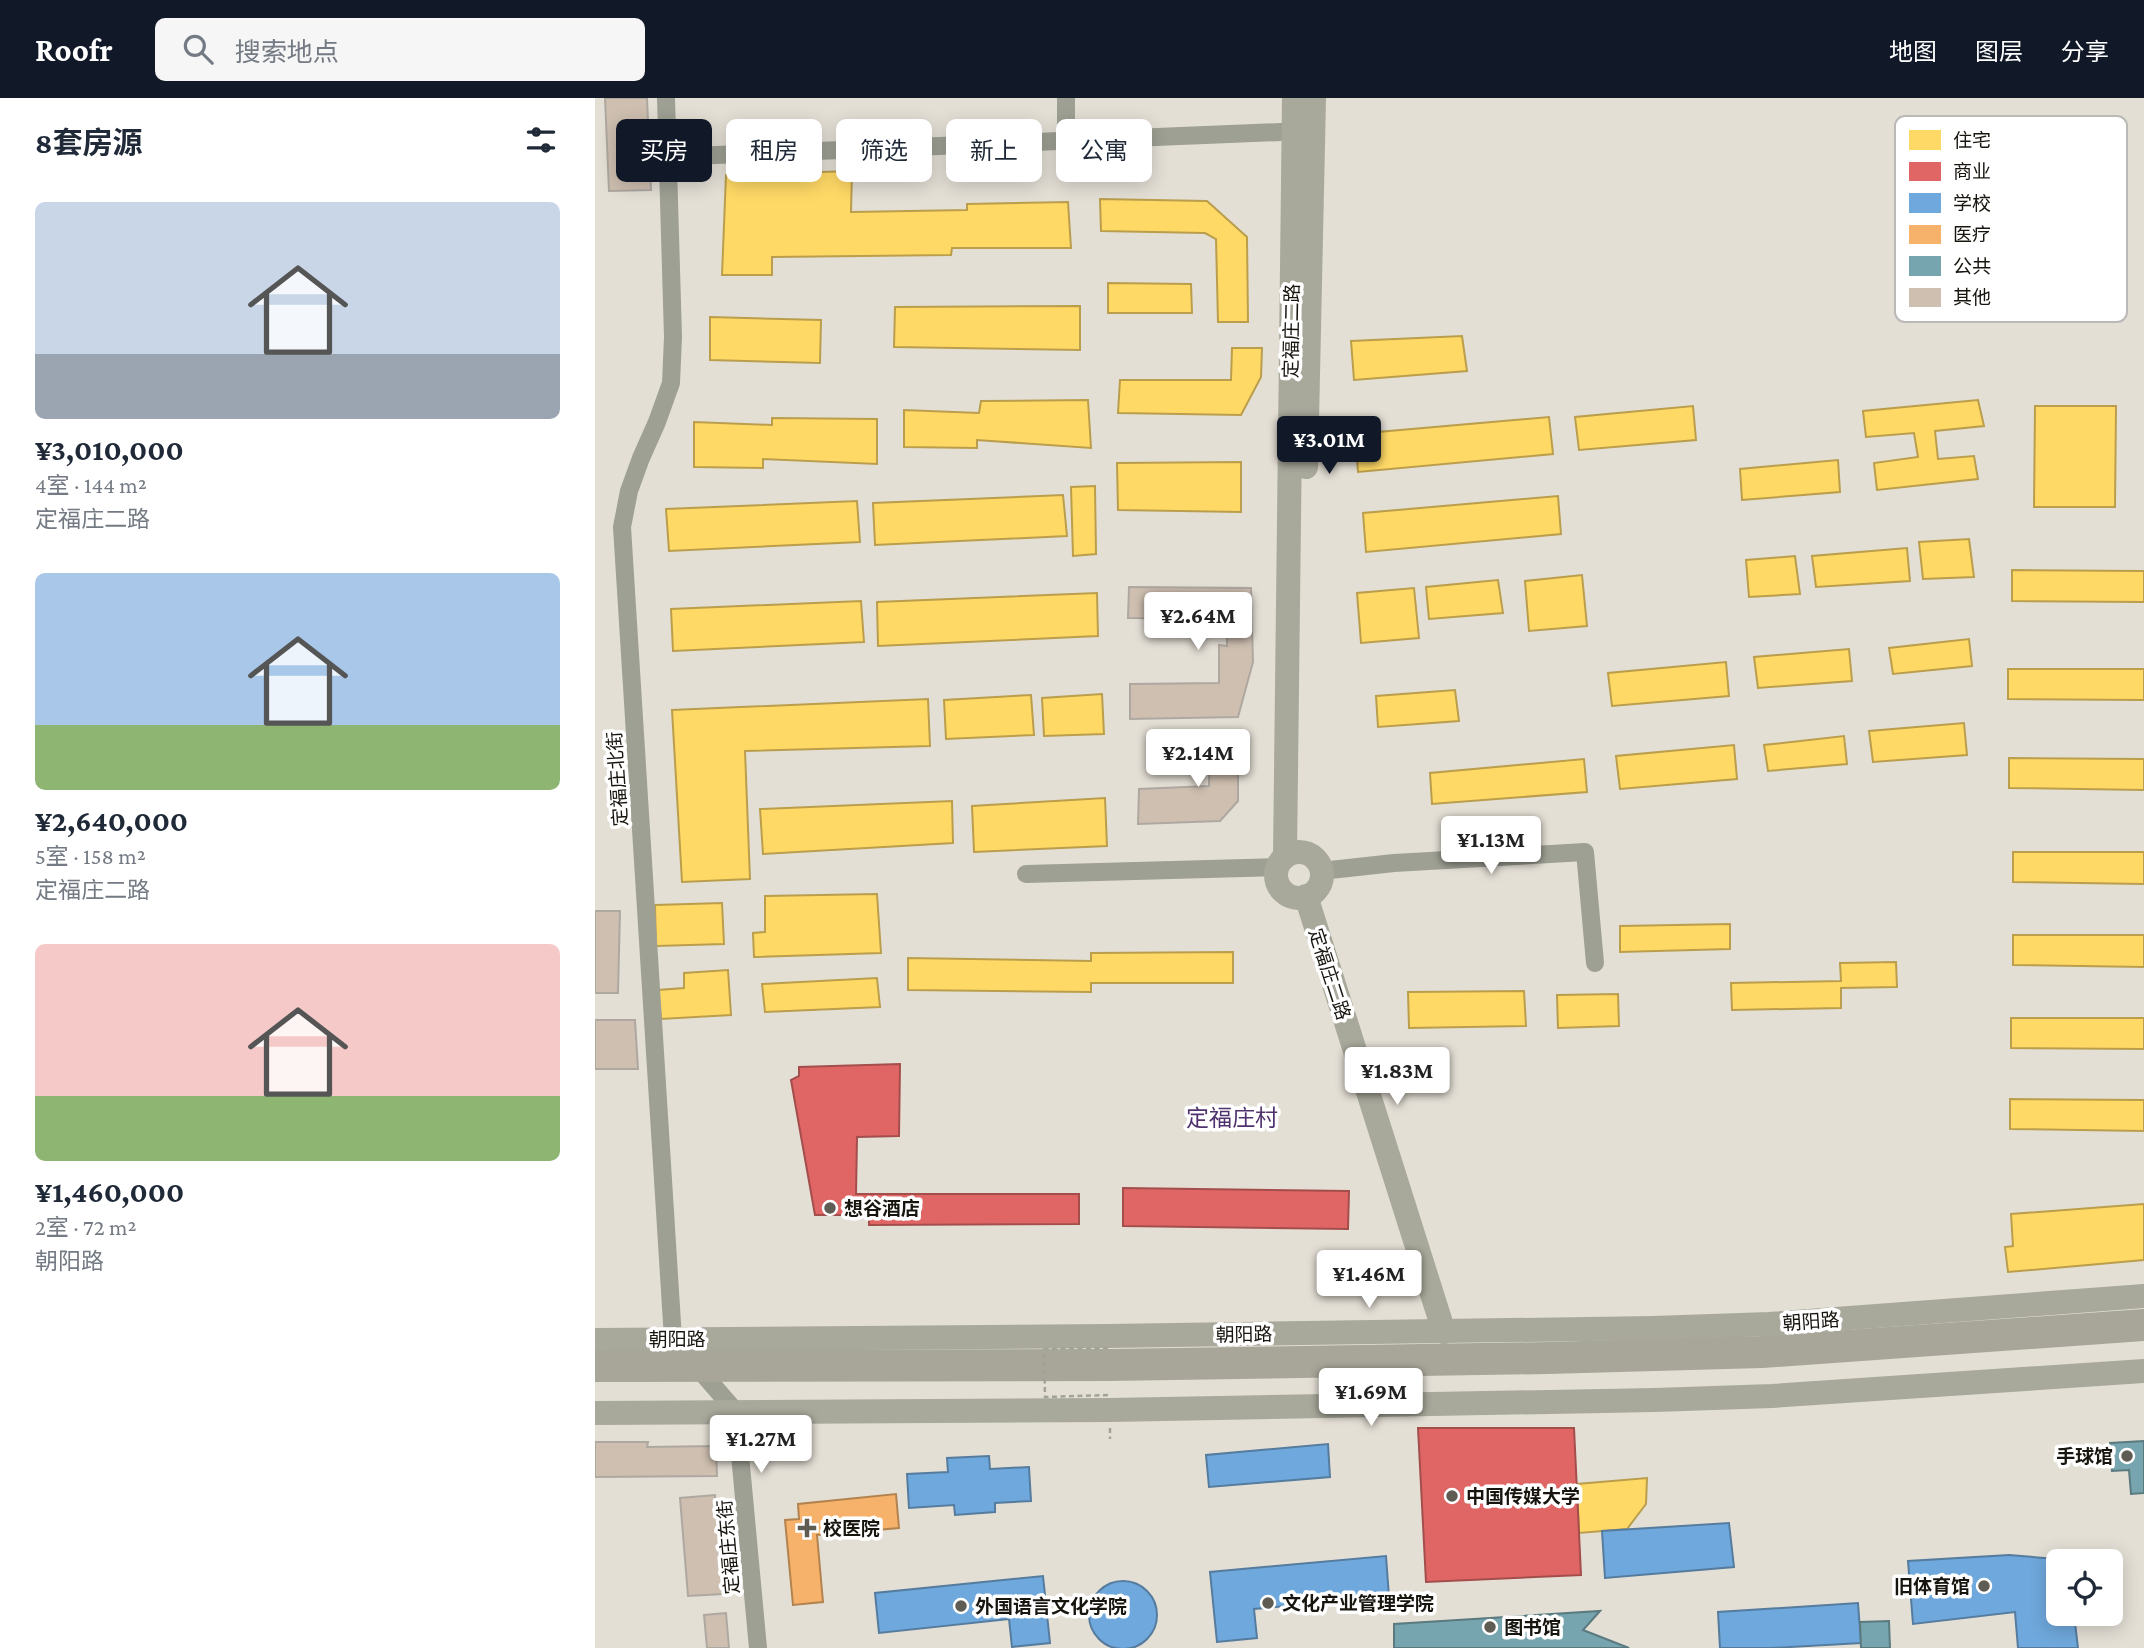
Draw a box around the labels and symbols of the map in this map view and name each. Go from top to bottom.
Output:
legend [1895,116,2127,322]
text: 住宅 [1953,130,1991,151]
text: 商业 [1953,161,1991,182]
text: 学校 [1953,193,1991,214]
text: 医疗 [1953,224,1991,245]
text: 公共 [1953,256,1991,277]
street label: 定福庄二路 [1280,283,1303,379]
text: 其他 [1953,287,1991,308]
pin: ¥3.01M [1272,416,1386,476]
pin: ¥2.64M [1141,592,1255,652]
pin: ¥2.14M [1141,730,1255,789]
street label: 定福庄北街 [604,731,631,827]
pin: ¥1.13M [1434,816,1548,876]
street label: 定福庄二路 [1305,926,1354,1023]
pin: ¥1.83M [1340,1048,1454,1107]
district label: 定福庄村 [1186,1105,1278,1131]
place label: 想谷酒店 [844,1198,920,1219]
marker: 想谷酒店 [822,1200,838,1216]
pin: ¥1.46M [1312,1250,1426,1310]
street label: 朝阳路 [1782,1309,1840,1334]
street label: 朝阳路 [1215,1324,1273,1345]
street label: 朝阳路 [648,1329,706,1350]
pin: ¥1.69M [1314,1368,1428,1428]
pin: ¥1.27M [704,1416,818,1475]
place label: 手球馆 [2056,1446,2113,1467]
marker: 手球馆 [2119,1448,2135,1464]
place label: 中国传媒大学 [1466,1486,1580,1507]
marker: 中国传媒大学 [1444,1488,1460,1504]
street label: 定福庄东街 [714,1499,743,1595]
marker: 校医院 [797,1518,817,1538]
place label: 校医院 [823,1518,880,1539]
place label: 旧体育馆 [1894,1576,1970,1597]
marker: 旧体育馆 [1976,1578,1992,1594]
place label: 文化产业管理学院 [1282,1593,1434,1614]
marker: 文化产业管理学院 [1260,1595,1276,1611]
place label: 外国语言文化学院 [975,1596,1127,1617]
marker: 外国语言文化学院 [953,1598,969,1614]
place label: 图书馆 [1504,1617,1561,1638]
marker: 图书馆 [1482,1619,1498,1635]

